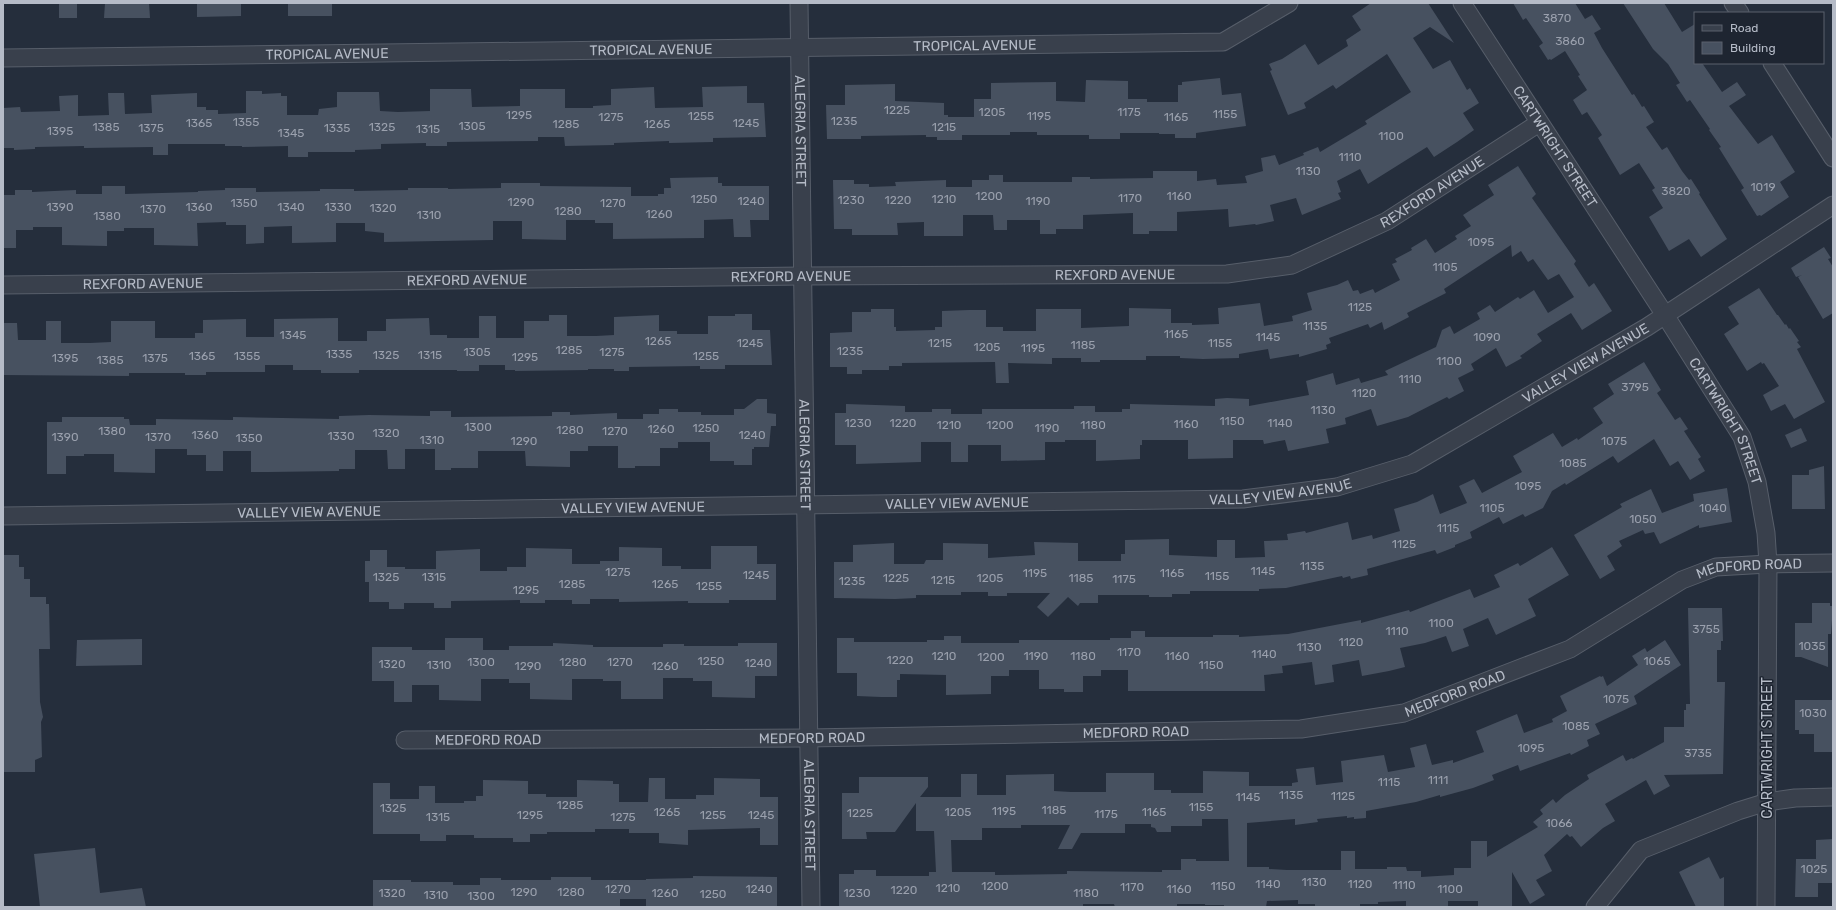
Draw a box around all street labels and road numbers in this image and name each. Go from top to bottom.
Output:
street label: TROPICAL AVENUE [913,36,1037,55]
street label: TROPICAL AVENUE [589,40,713,59]
street label: TROPICAL AVENUE [265,44,389,63]
street label: ALEGRIA STREET [791,75,810,187]
street label: CARTWRIGHT STREET [1509,82,1601,210]
street label: REXFORD AVENUE [1377,152,1487,231]
street label: REXFORD AVENUE [1055,266,1175,283]
street label: REXFORD AVENUE [731,267,851,285]
street label: REXFORD AVENUE [407,271,527,289]
street label: REXFORD AVENUE [83,274,203,293]
street label: VALLEY VIEW AVENUE [1519,319,1652,406]
street label: CARTWRIGHT STREET [1686,354,1766,487]
street label: ALEGRIA STREET [796,399,814,511]
street label: VALLEY VIEW AVENUE [1209,474,1354,508]
street label: VALLEY VIEW AVENUE [885,493,1029,512]
street label: VALLEY VIEW AVENUE [561,498,705,517]
street label: VALLEY VIEW AVENUE [237,502,381,521]
street label: MEDFORD ROAD [1694,555,1802,582]
street label: MEDFORD ROAD [1402,666,1508,720]
street label: CARTWRIGHT STREET [1759,677,1776,819]
street label: MEDFORD ROAD [1082,723,1189,741]
street label: MEDFORD ROAD [759,728,865,747]
street label: MEDFORD ROAD [435,731,541,748]
street label: ALEGRIA STREET [801,759,819,871]

